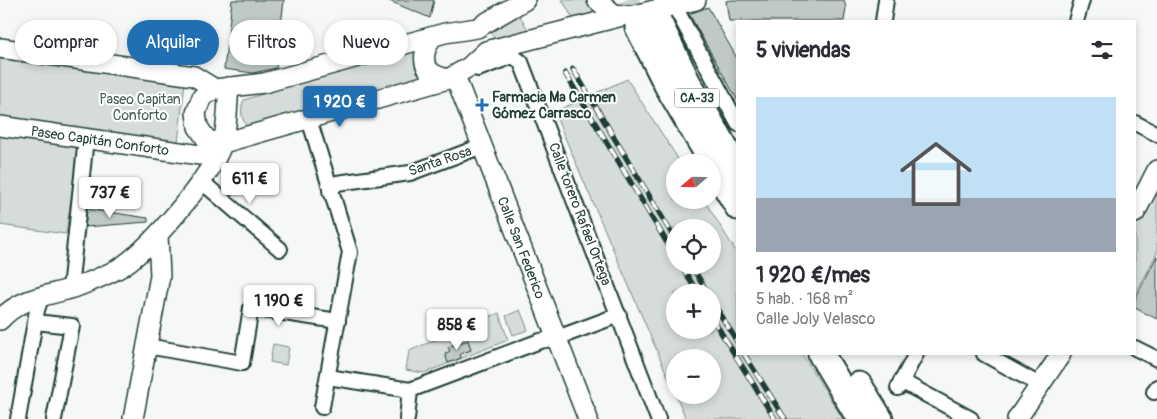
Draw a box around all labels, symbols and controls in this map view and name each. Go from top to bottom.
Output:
chip: Comprar [15,20,117,65]
chip: Alquilar [127,20,219,65]
chip: Filtros [229,20,314,65]
chip: Nuevo [324,20,408,65]
icon: filters [1088,36,1116,64]
text: 5 viviendas [756,37,850,64]
pin: 1 920 € [294,86,386,128]
place label: Farmacia Mª Carmen Gómez Carrasco [492,89,616,122]
road number: CA-33 [674,89,720,108]
park label: Paseo Capitan Conforto [99,91,181,124]
text: 1 920 € [314,92,366,112]
marker: Farmacia Mª Carmen Gómez Carrasco [476,99,488,111]
street label: Paseo Capitán Conforto [30,122,171,159]
icon: home [891,129,981,219]
street label: Calle torero Rafael Ortega [545,140,615,288]
street label: Santa Rosa [406,142,474,180]
north arrow [666,154,721,209]
map controls [666,154,721,404]
pin: 611 € [215,162,285,205]
text: 611 € [232,169,268,189]
pin: 737 € [75,176,145,219]
text: 737 € [90,183,130,203]
street label: Calle San Federico [494,194,549,301]
button: locate [666,219,721,274]
text: 1 920 €/mes [756,262,870,289]
pin: 1 190 € [233,284,325,327]
button: + [666,284,721,339]
text: 5 hab. · 168 m² [756,289,853,309]
text: 1 190 € [254,291,304,311]
pin: 858 € [422,308,492,351]
text: Calle Joly Velasco [756,309,875,329]
text: 858 € [438,315,476,335]
button: − [666,349,721,404]

